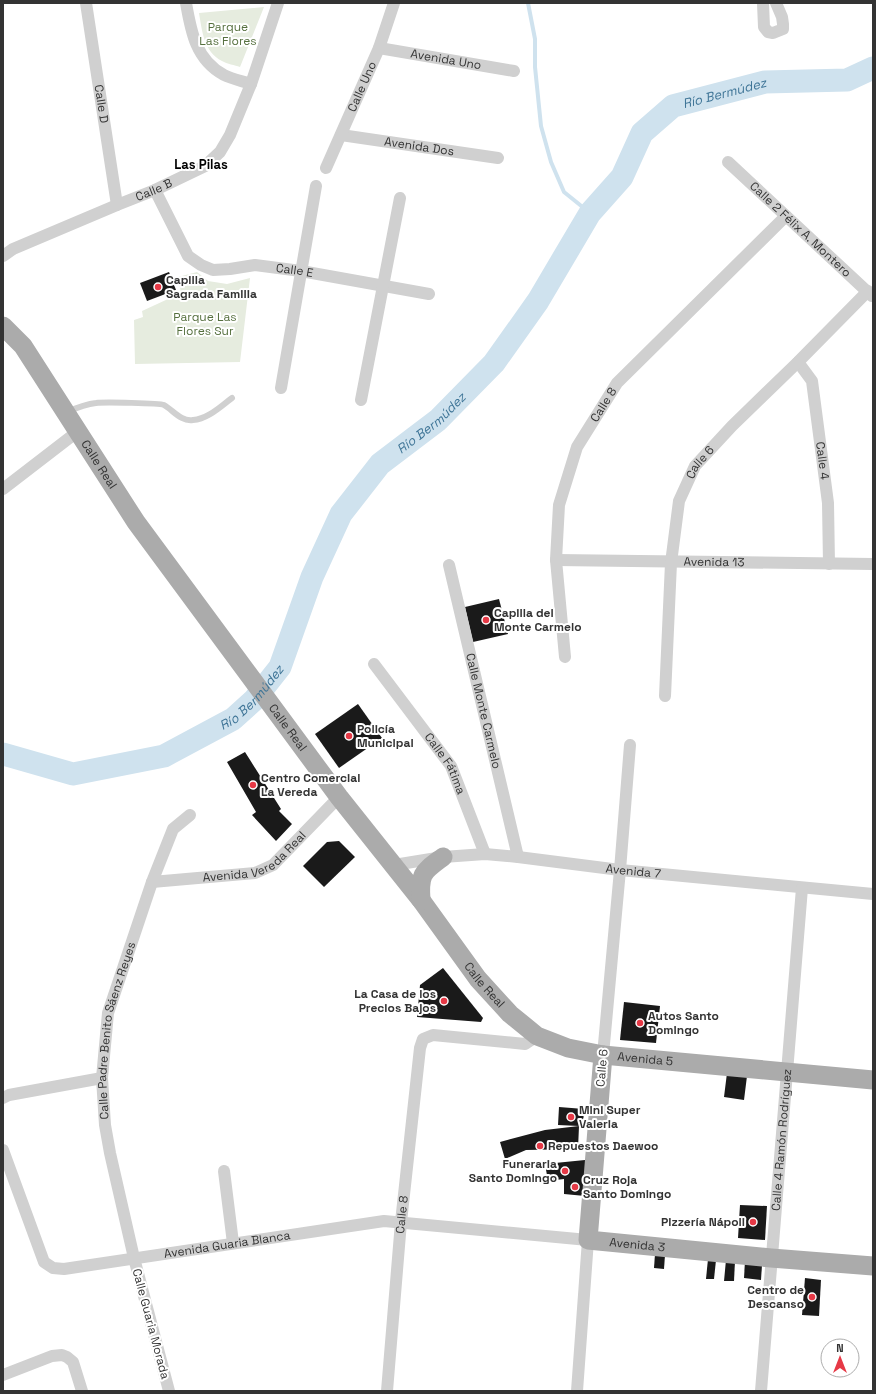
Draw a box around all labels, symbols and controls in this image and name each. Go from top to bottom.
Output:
park label: Parque Las Flores [199,19,257,49]
street label: Avenida Uno [409,46,483,73]
street label: Calle Uno [344,59,380,114]
water label: Río Bermúdez [681,73,769,112]
street label: Calle D [91,83,112,124]
street label: Avenida Dos [383,133,455,159]
district label: Las Pilas [174,156,228,173]
street label: Calle B [133,175,175,205]
street label: Calle 2 Félix A. Montero [746,178,855,281]
street label: Calle E [275,260,315,281]
place label: Capilla Sagrada Familia [166,272,257,302]
marker: Capilla Sagrada Familia [153,282,163,292]
park label: Parque Las Flores Sur [173,309,237,339]
street label: Calle 8 [586,384,620,425]
water label: Río Bermúdez [393,388,470,457]
street label: Calle Real [77,437,121,492]
street label: Calle 4 [812,441,833,481]
street label: Calle 6 [682,442,718,481]
street label: Avenida 13 [683,554,745,570]
place label: Capilla del Monte Carmelo [494,605,582,635]
marker: Capilla del Monte Carmelo [481,615,491,625]
street label: Calle Monte Carmelo [462,652,505,770]
water label: Río Bermúdez [216,660,288,733]
street label: Calle Real [265,701,311,755]
place label: Policía Municipal [357,721,414,751]
street label: Calle Fátima [421,730,469,797]
marker: Policía Municipal [344,731,354,741]
place label: Centro Comercial La Vereda [261,770,360,800]
marker: Centro Comercial La Vereda [248,780,258,790]
street label: Avenida Vereda Real [202,828,309,886]
street label: Avenida 7 [605,860,662,882]
street label: Calle Padre Benito Sáenz Reyes [94,940,139,1120]
street label: Calle Real [460,959,508,1011]
place label: La Casa de los Precios Bajos [354,986,436,1016]
marker: La Casa de los Precios Bajos [439,996,449,1006]
place label: Autos Santo Domingo [648,1008,719,1038]
marker: Autos Santo Domingo [635,1018,645,1028]
street label: Calle 6 [592,1048,612,1088]
street label: Avenida 5 [617,1048,674,1069]
street label: Calle 4 Ramón Rodríguez [768,1068,795,1211]
place label: Mini Super Valeria [579,1102,641,1132]
marker: Mini Super Valeria [566,1112,576,1122]
place label: Repuestos Daewoo [548,1138,658,1154]
marker: Repuestos Daewoo [535,1141,545,1151]
place label: Funeraria Santo Domingo [469,1156,557,1186]
marker: Funeraria Santo Domingo [560,1166,570,1176]
place label: Cruz Roja Santo Domingo [583,1172,671,1202]
marker: Cruz Roja Santo Domingo [570,1182,580,1192]
street label: Calle 8 [392,1195,412,1234]
place label: Pizzería Nápoli [661,1214,745,1230]
marker: Pizzería Nápoli [748,1217,758,1227]
street label: Avenida Guaria Blanca [163,1227,291,1262]
street label: Avenida 3 [609,1234,666,1256]
street label: Calle Guaria Morada [129,1267,173,1381]
place label: Centro de Descanso [747,1282,804,1312]
marker: Centro de Descanso [807,1292,817,1302]
north arrow [820,1338,860,1378]
text: N [836,1341,844,1355]

